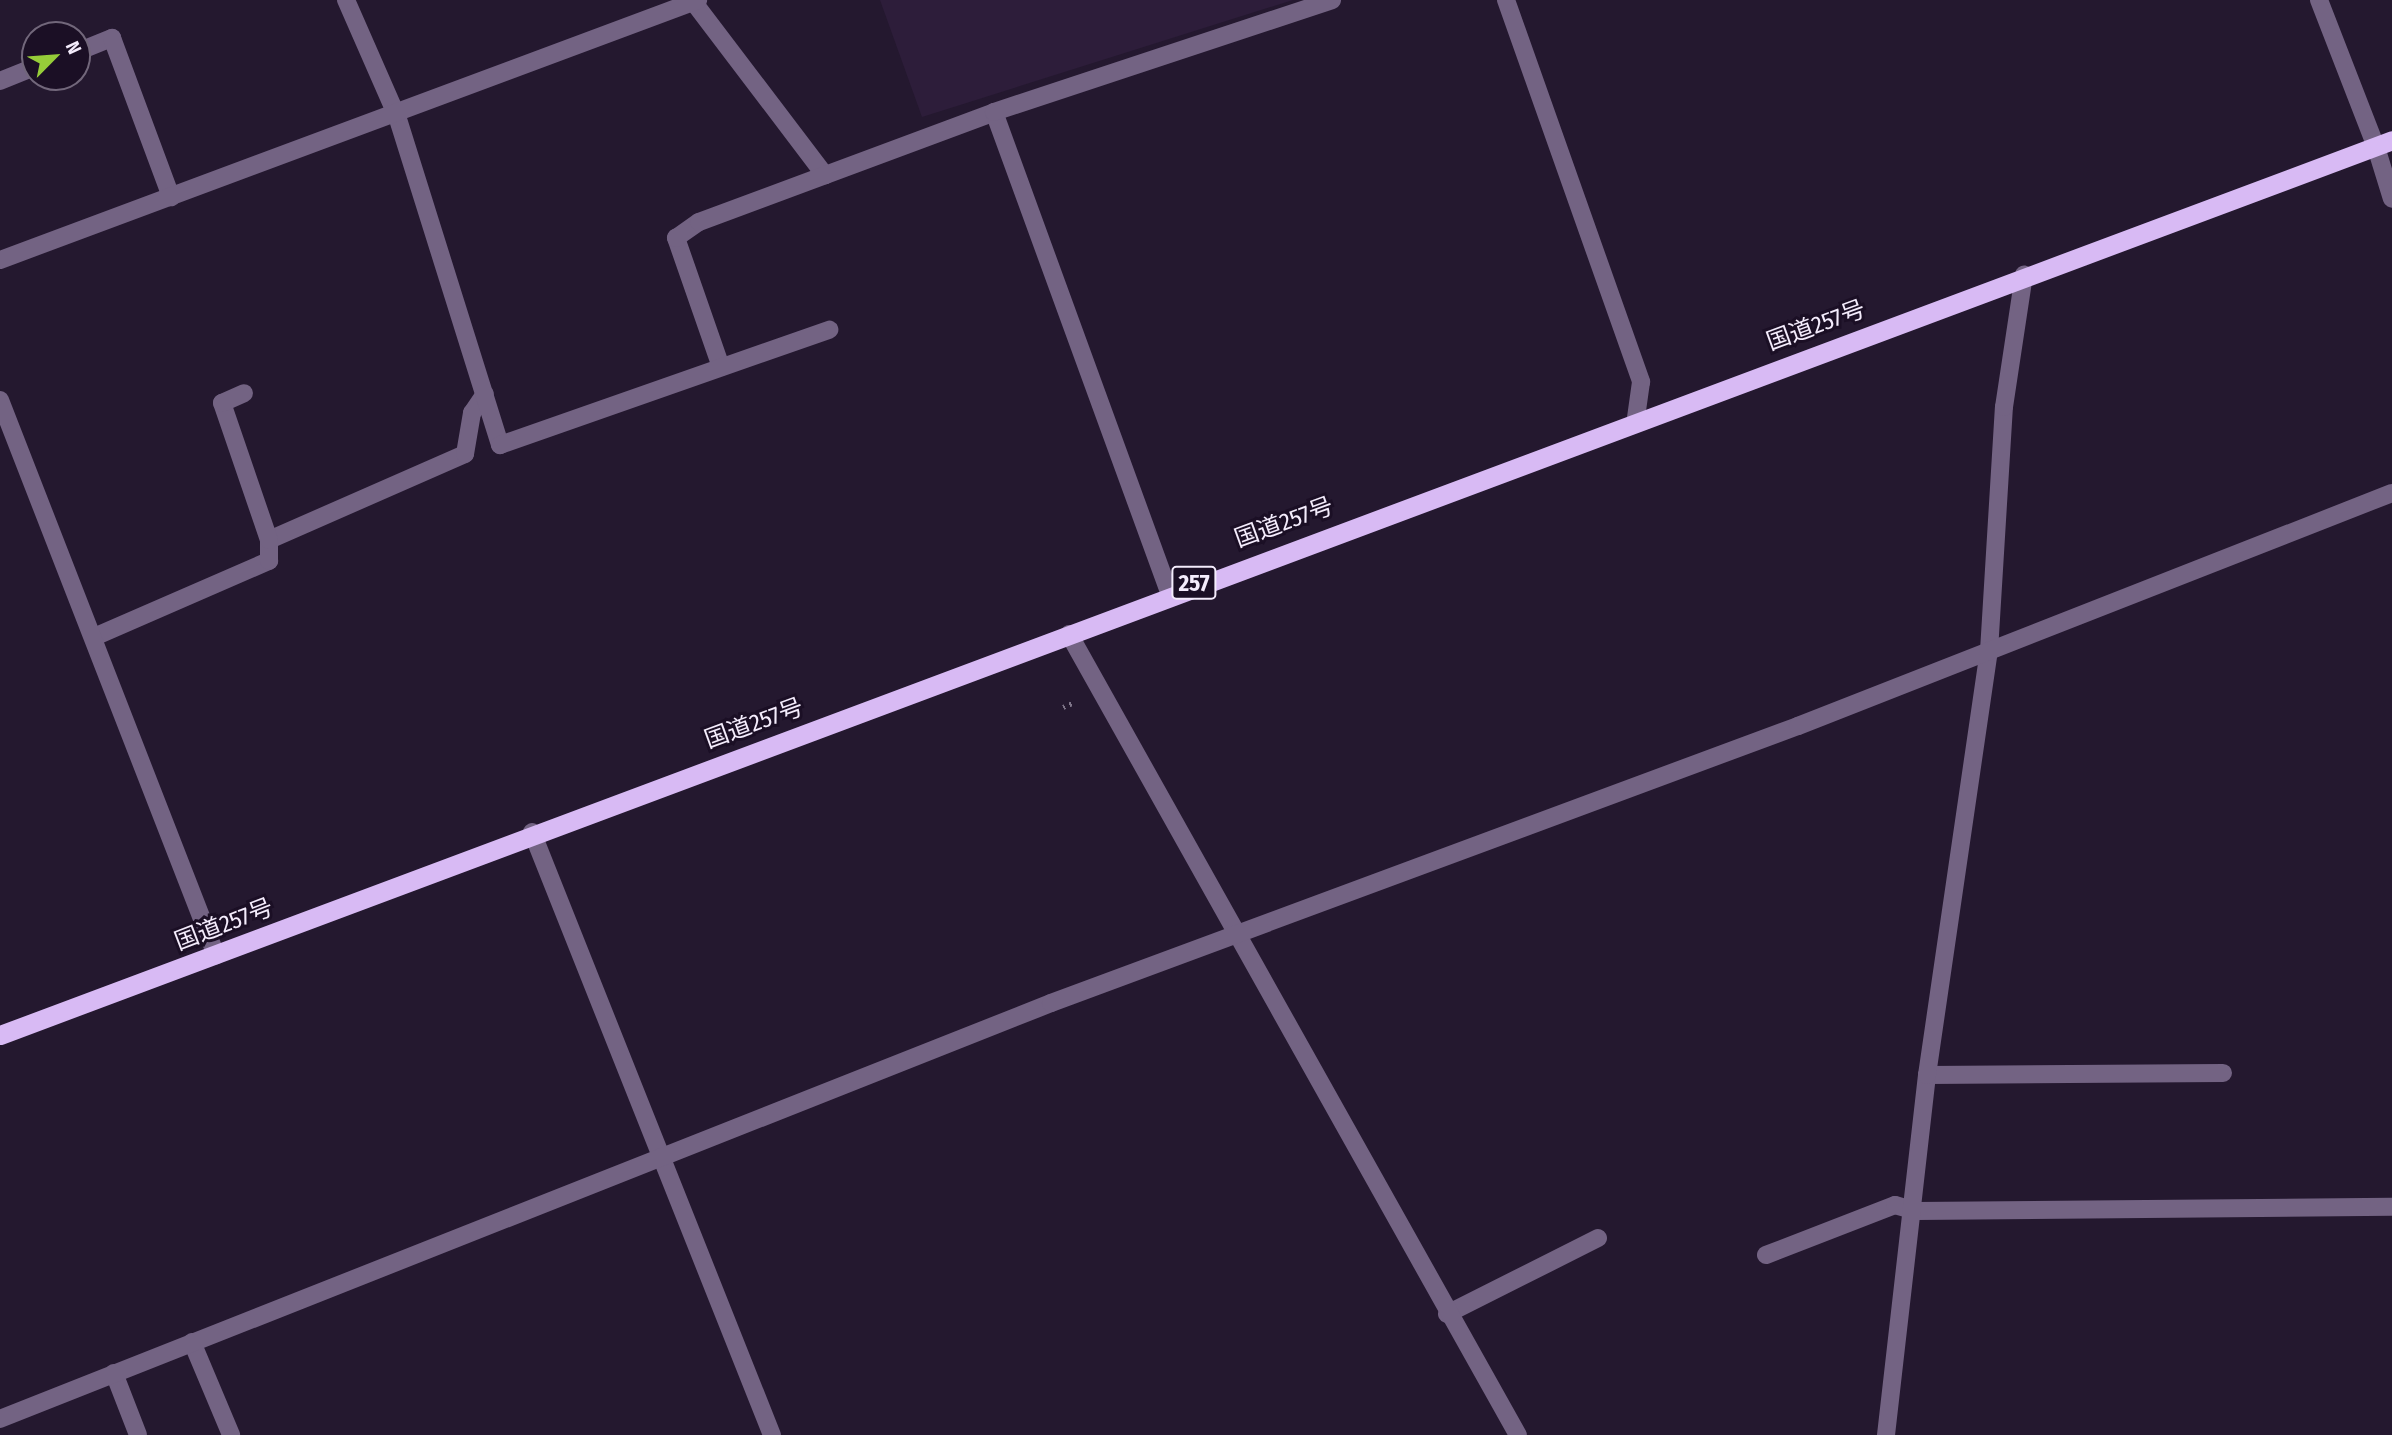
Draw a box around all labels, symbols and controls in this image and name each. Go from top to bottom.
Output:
north arrow [21,21,91,91]
text: N [61,38,86,58]
street label: 国道257号 [1763,295,1869,357]
street label: 国道257号 [1231,492,1337,554]
road number: 257 [1171,564,1217,603]
street label: 国道257号 [701,693,807,755]
street label: 国道257号 [171,893,277,957]

